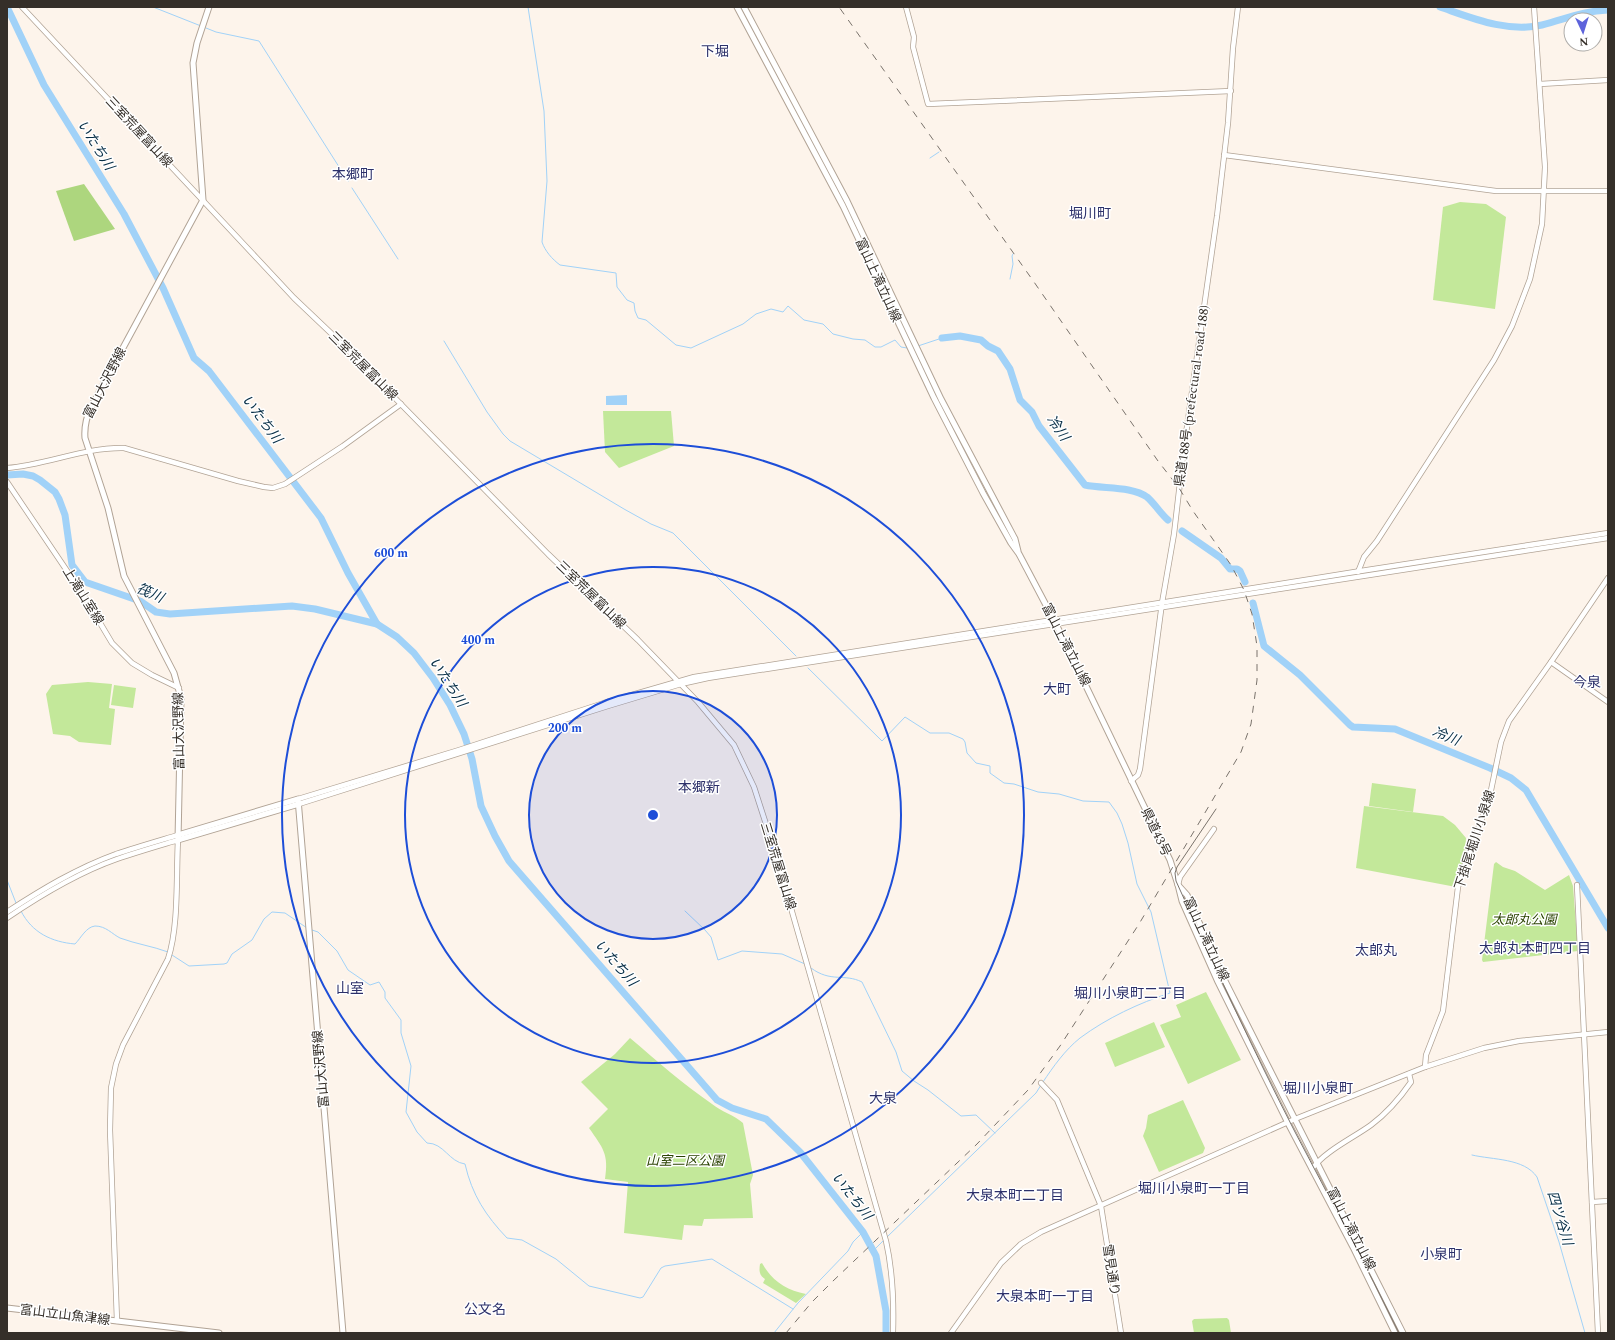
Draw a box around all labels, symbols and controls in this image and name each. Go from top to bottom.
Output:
north arrow [1563,12,1603,52]
text: N [1579,33,1589,50]
district label: 下堀 [701,41,729,62]
street label: 三室荒屋富山線 [101,92,177,172]
water label: いたち川 [72,116,121,176]
district label: 本郷町 [332,164,374,185]
district label: 堀川町 [1069,203,1111,224]
street label: 富山上滝立山線 [850,235,906,325]
street label: 県道188号 (prefectural road 188) [1169,304,1215,488]
street label: 三室荒屋富山線 [324,327,402,405]
street label: 富山大沢野線 [78,344,132,422]
water label: いたち川 [237,390,288,449]
water label: 冷川 [1041,411,1076,447]
text: 600 m [374,544,408,563]
street label: 三室荒屋富山線 [551,556,631,634]
street label: 上滝山室線 [57,563,109,629]
water label: 筏川 [133,578,169,609]
street label: 富山上滝立山線 [1036,600,1096,690]
text: 400 m [461,631,495,650]
water label: いたち川 [424,653,473,713]
district label: 今泉 [1573,672,1601,693]
district label: 大町 [1043,679,1071,700]
street label: 富山大沢野線 [168,692,190,770]
text: 200 m [548,719,582,738]
water label: 冷川 [1429,721,1465,752]
district label: 本郷新 [678,777,720,798]
street label: 下掛尾堀川小泉線 [1449,787,1501,893]
street label: 県道43号 [1136,804,1176,860]
centre of rings [646,808,660,822]
street label: 三室荒屋富山線 [755,820,801,912]
street label: 富山上滝立山線 [1178,894,1234,984]
park label: 太郎丸公園 [1491,910,1558,930]
water label: いたち川 [590,935,644,993]
district label: 太郎丸本町四丁目 [1479,938,1591,959]
district label: 太郎丸 [1355,940,1397,961]
district label: 山室 [336,978,364,999]
district label: 堀川小泉町二丁目 [1074,983,1186,1004]
street label: 富山大沢野線 [308,1029,334,1109]
district label: 堀川小泉町 [1283,1078,1353,1099]
district label: 大泉 [869,1088,897,1109]
park label: 山室二区公園 [646,1151,726,1171]
water label: いたち川 [826,1167,879,1226]
district label: 堀川小泉町一丁目 [1138,1178,1250,1199]
street label: 富山上滝立山線 [1321,1184,1381,1274]
district label: 大泉本町二丁目 [966,1185,1064,1206]
water label: 四ツ谷川 [1542,1188,1579,1250]
street label: 雪見通り [1097,1243,1125,1297]
district label: 小泉町 [1420,1244,1462,1265]
district label: 大泉本町一丁目 [996,1286,1094,1307]
district label: 公文名 [464,1299,506,1320]
street label: 富山立山魚津線 [19,1300,111,1330]

